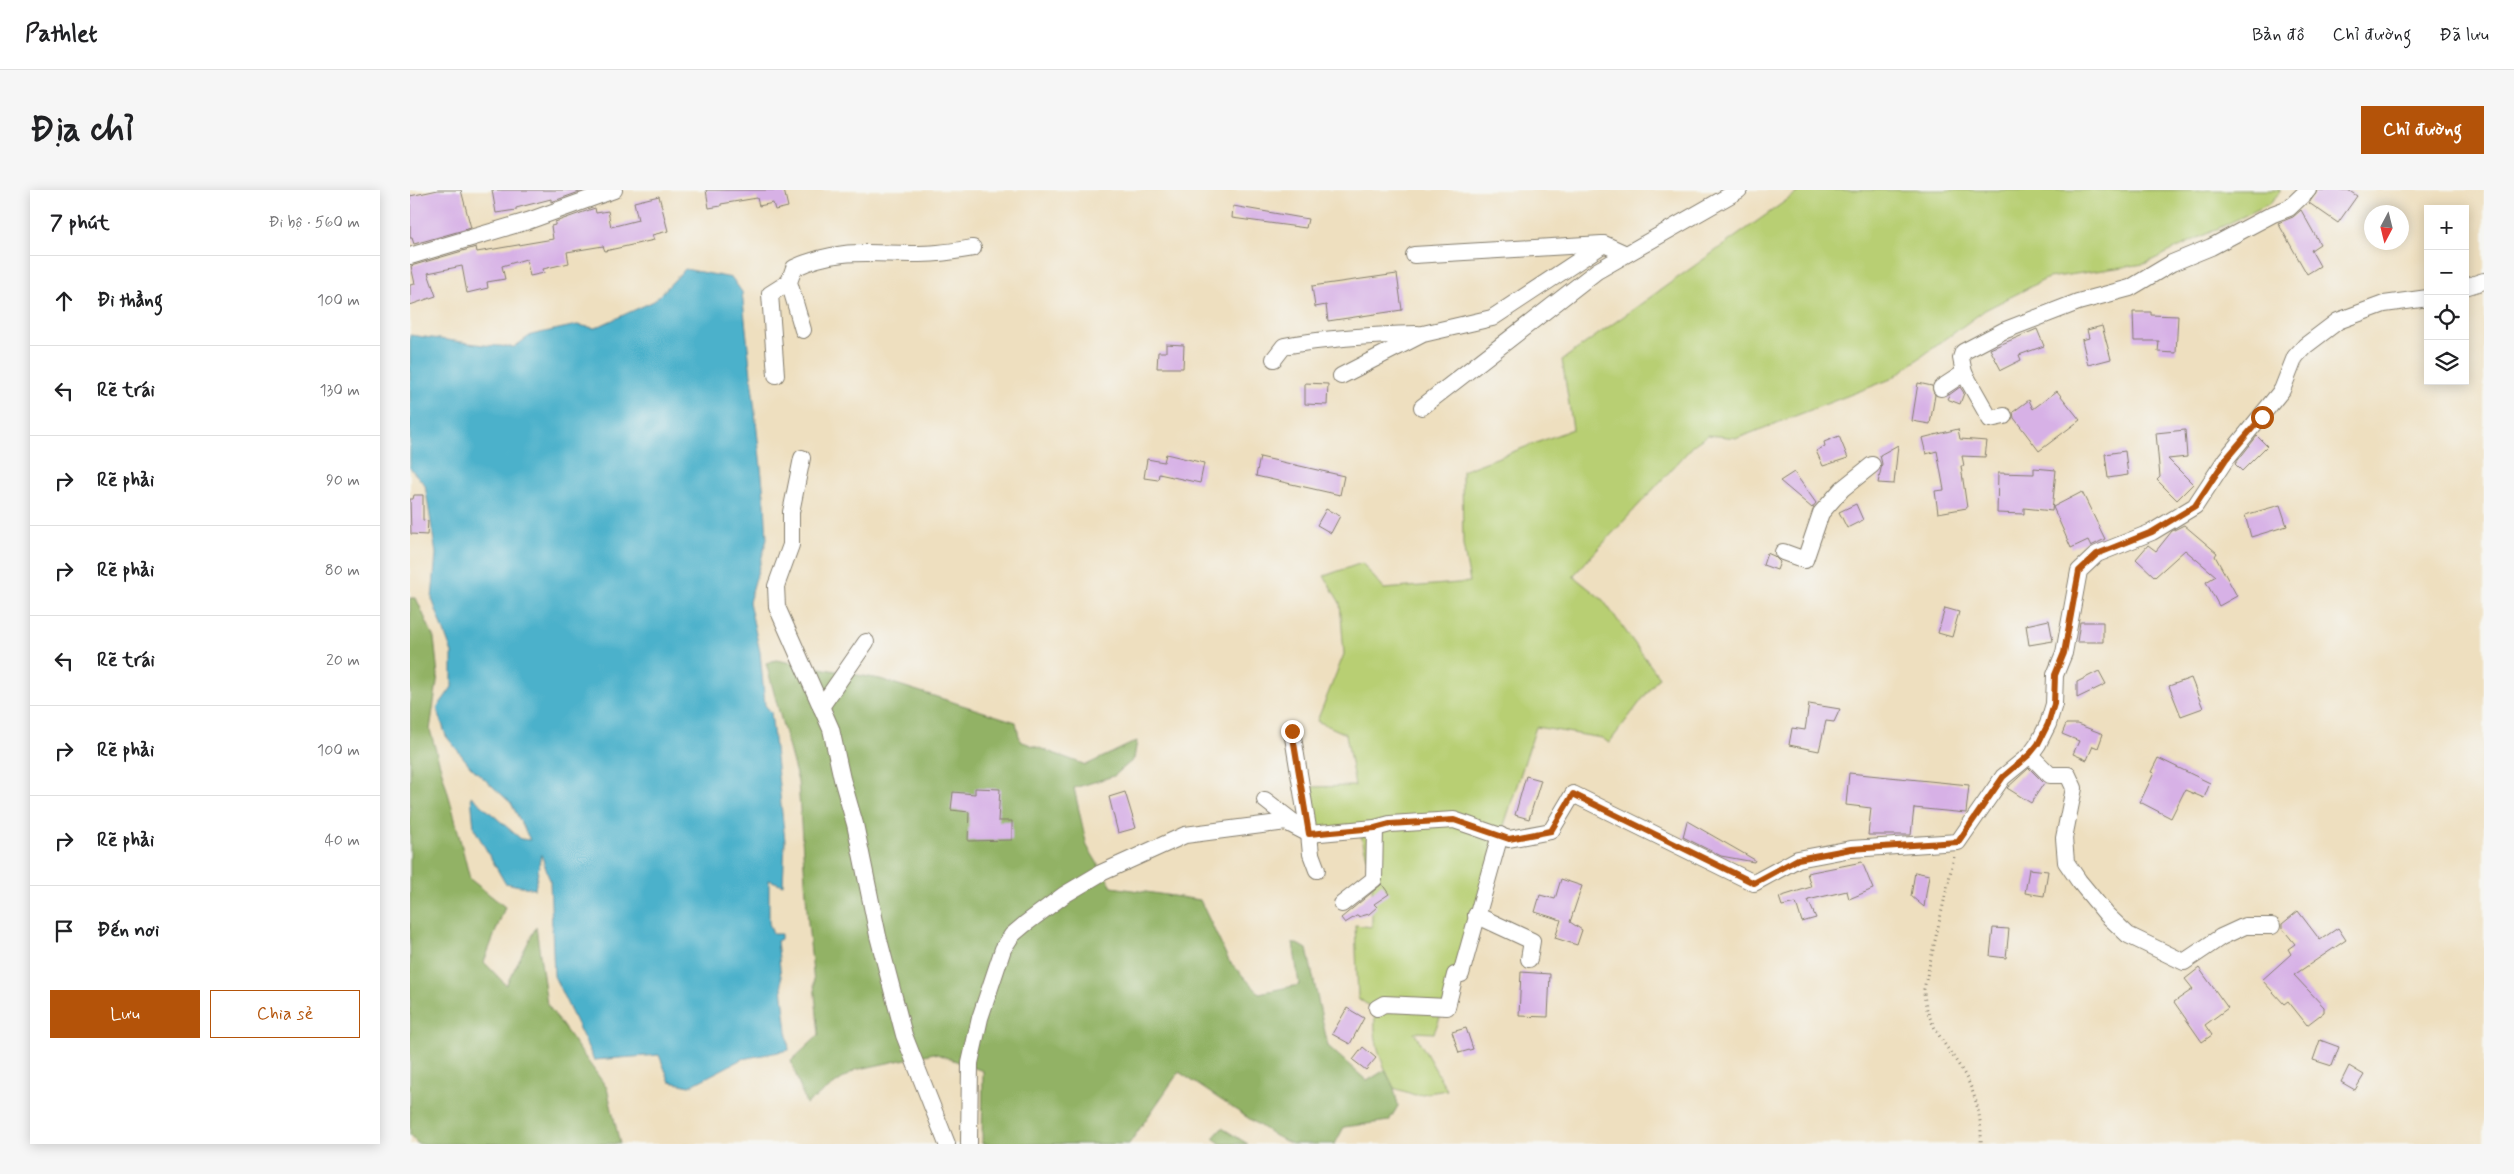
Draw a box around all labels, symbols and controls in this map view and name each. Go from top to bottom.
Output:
text: Pathlet [25,19,97,50]
text: Bản đồ [2252,23,2304,47]
text: Chỉ đường [2332,23,2411,47]
text: Đã lưu [2439,23,2489,47]
button: Chỉ đường [2361,106,2484,154]
text: Địa chỉ [30,107,134,153]
north arrow [2364,205,2409,250]
map controls [2424,205,2469,385]
button: + [2424,205,2469,250]
text: 7 phút [50,209,110,237]
text: Đi bộ · 560 m [268,212,360,233]
button: − [2424,250,2469,295]
icon: ahead [50,287,78,315]
text: Đi thẳng [97,288,163,313]
text: 100 m [317,290,360,311]
button: locate [2424,295,2469,340]
button: layers [2424,340,2469,385]
icon: left [50,377,78,405]
text: Rẽ trái [97,378,155,403]
text: 130 m [319,380,360,401]
route start [2251,406,2274,429]
icon: right [50,467,78,495]
text: Rẽ phải [97,468,154,493]
text: 90 m [326,470,360,491]
icon: right [50,557,78,585]
text: Rẽ phải [97,558,154,583]
text: 80 m [325,560,360,581]
icon: left [50,647,78,675]
text: Rẽ trái [97,648,155,673]
text: 20 m [326,650,360,671]
route end [1281,720,1304,743]
icon: right [50,737,78,765]
text: Rẽ phải [97,738,154,763]
text: 100 m [317,740,360,761]
icon: right [50,827,78,855]
text: Rẽ phải [97,828,154,853]
text: 40 m [324,830,360,851]
icon: arrive [50,917,78,945]
text: Đến nơi [97,918,159,943]
button: Lưu [50,990,200,1038]
button: Chia sẻ [210,990,360,1038]

